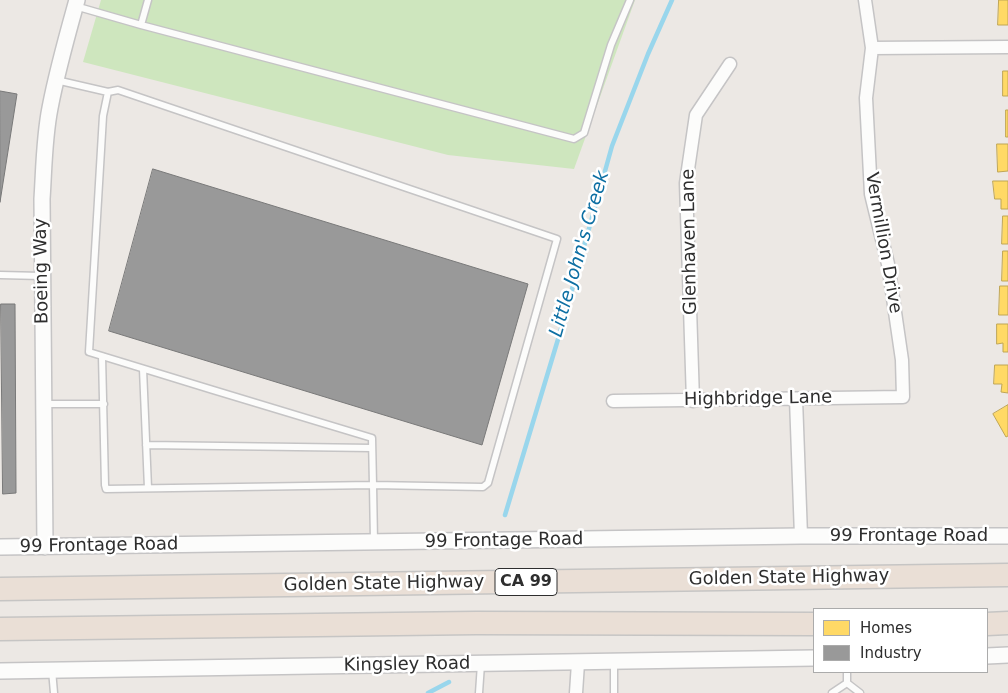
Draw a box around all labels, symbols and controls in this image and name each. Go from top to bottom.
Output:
water label: Little John's Creek [545,168,615,340]
street label: Glenhaven Lane [678,169,702,315]
street label: Vermillion Drive [860,171,906,315]
street label: Boeing Way [30,218,54,324]
street label: Highbridge Lane [684,387,832,411]
street label: 99 Frontage Road [830,525,988,547]
street label: 99 Frontage Road [425,529,583,553]
street label: 99 Frontage Road [20,534,178,558]
street label: Golden State Highway [688,565,890,591]
road number: CA 99 [495,568,557,596]
street label: Golden State Highway [283,571,485,597]
legend [813,608,988,673]
text: Homes [860,619,912,637]
text: Industry [860,644,922,662]
street label: Kingsley Road [344,653,470,677]

